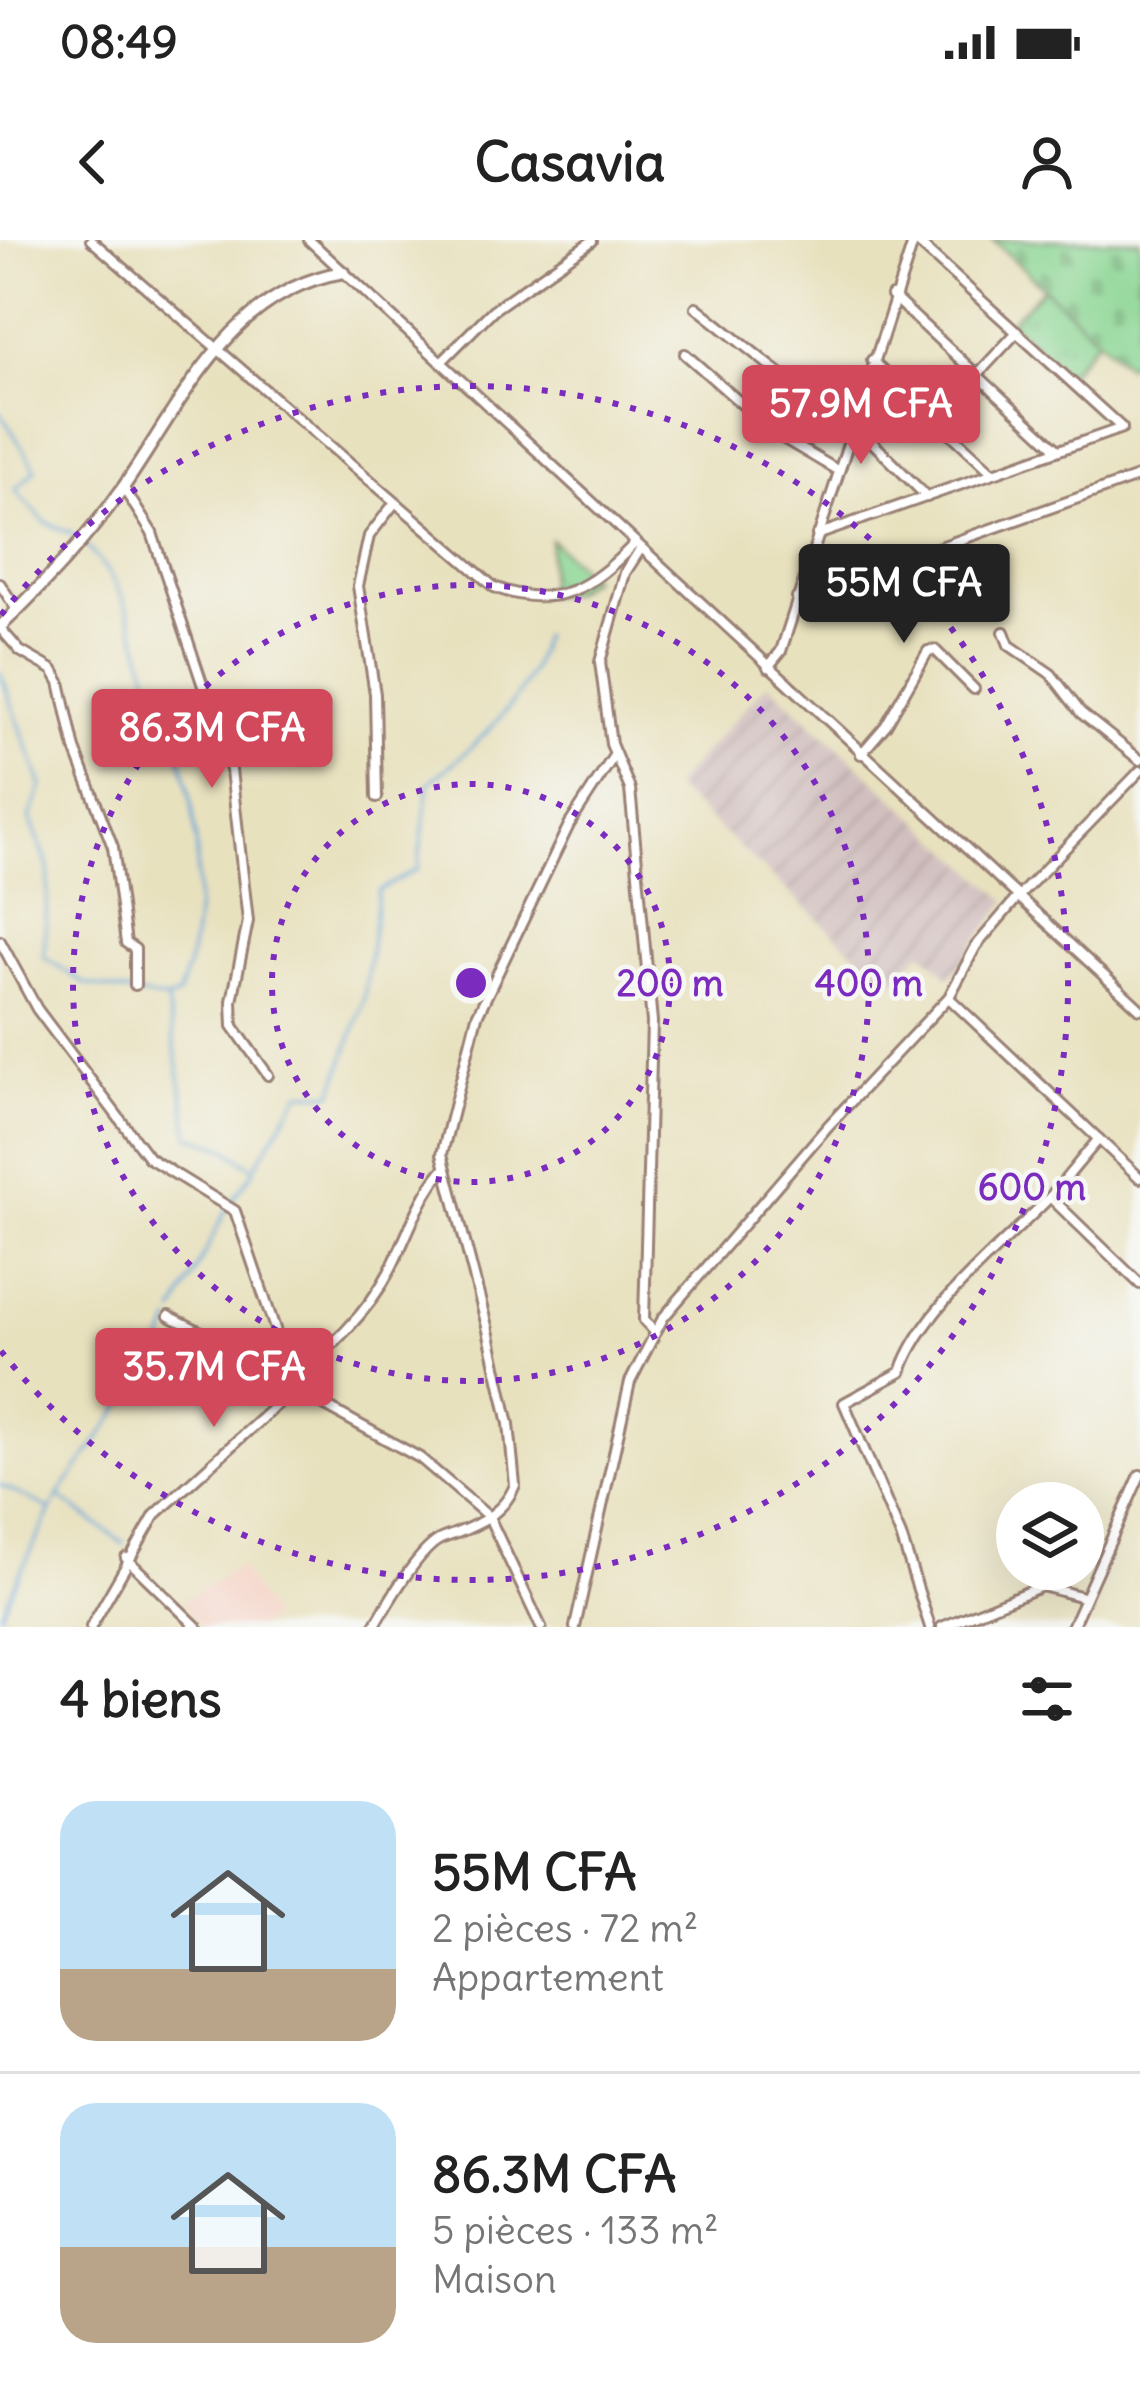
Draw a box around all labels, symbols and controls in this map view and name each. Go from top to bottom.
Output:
text: 08:49 [60,14,178,70]
text: Casavia [475,128,665,196]
icon: back [60,129,126,195]
icon: person [1014,129,1080,195]
pin: 57.9M CFA [724,365,998,467]
text: 57.9M CFA [769,379,953,428]
pin: 55M CFA [793,544,1015,646]
text: 55M CFA [826,558,982,607]
pin: 86.3M CFA [75,689,349,791]
text: 86.3M CFA [119,703,305,752]
text: 200 m [616,961,724,1006]
text: 400 m [815,961,923,1006]
centre of rings [450,962,492,1004]
text: 600 m [978,1165,1086,1210]
pin: 35.7M CFA [77,1328,351,1430]
text: 35.7M CFA [122,1342,306,1391]
map controls [996,1482,1104,1590]
button: layers [996,1482,1104,1590]
icon: filters [1014,1666,1080,1732]
text: 4 biens [60,1667,221,1731]
text: 55M CFA [432,1840,637,1904]
icon: home [156,1849,300,1993]
text: 2 pièces · 72 m² [432,1904,698,1953]
text: Appartement [432,1953,664,2002]
text: 86.3M CFA [432,2142,676,2206]
icon: home [156,2151,300,2295]
text: 5 pièces · 133 m² [432,2206,719,2255]
text: Maison [432,2255,557,2304]

